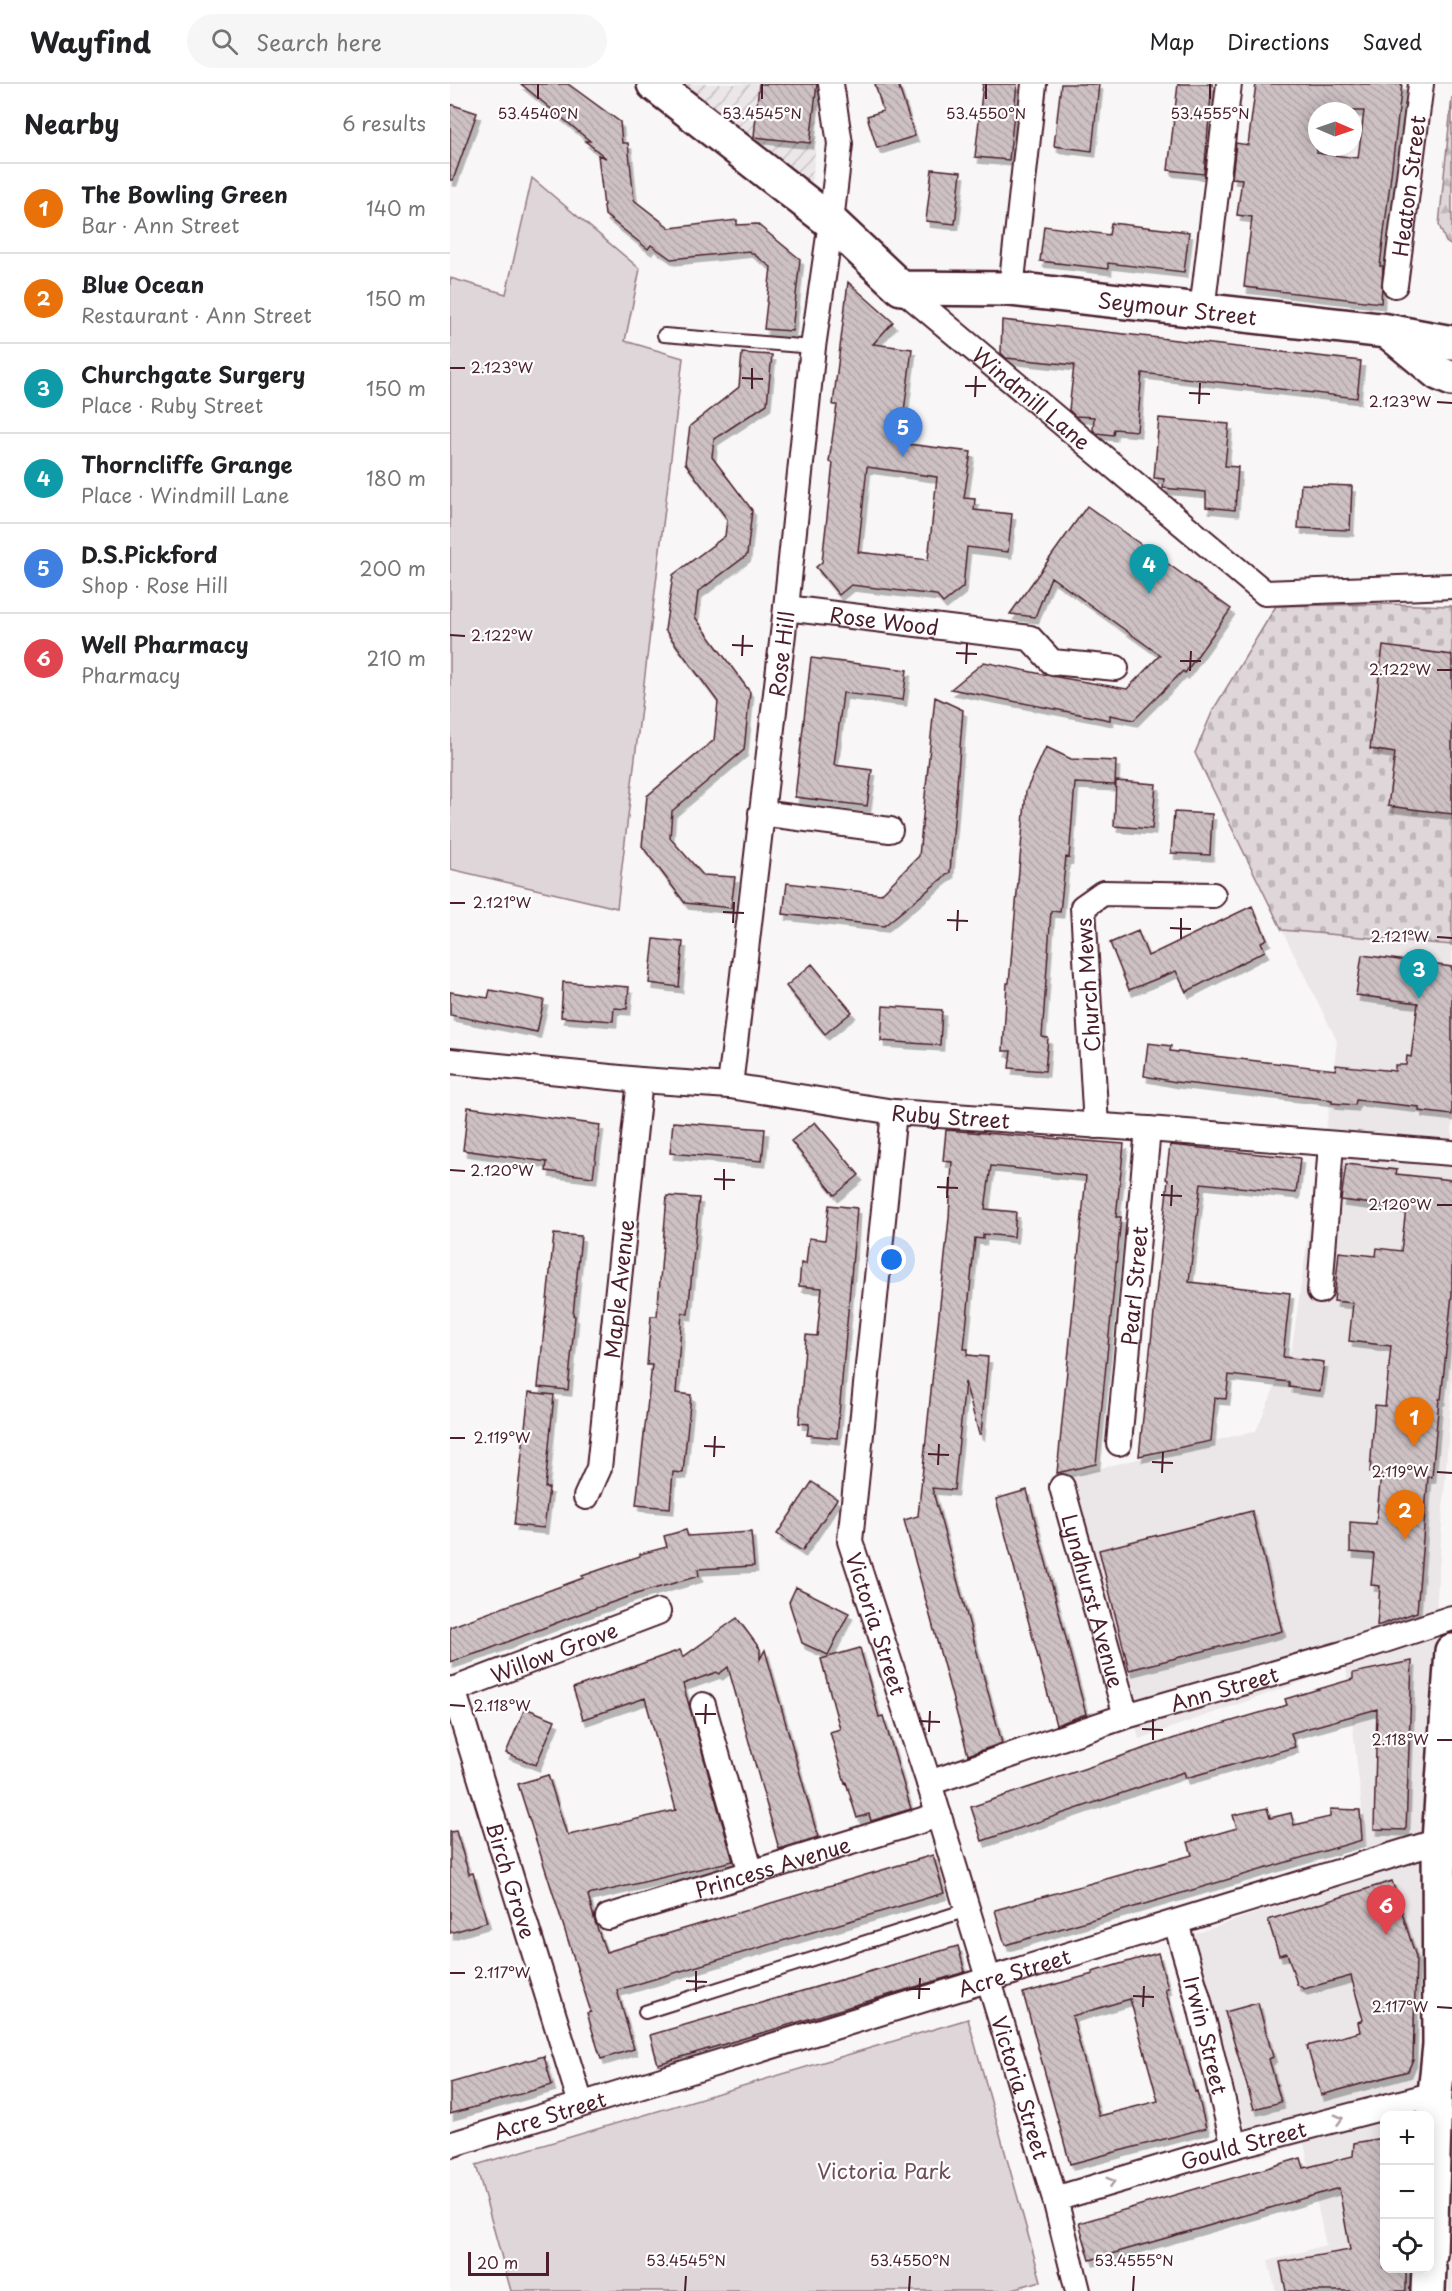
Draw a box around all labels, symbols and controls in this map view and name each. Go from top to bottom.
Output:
search box [187,14,607,68]
text: Wayfind [30,20,151,63]
icon: search [208,25,241,58]
text: Search here [256,25,382,58]
text: Map [1149,25,1194,57]
text: Directions [1227,25,1329,57]
text: Saved [1362,25,1422,57]
text: 53.4540°N [497,101,579,124]
text: 53.4545°N [722,101,802,124]
text: 53.4550°N [946,101,1026,124]
text: 53.4555°N [1170,101,1250,124]
north arrow [1308,102,1362,156]
text: Nearby [24,104,119,143]
text: 6 results [342,108,426,138]
street label: Heaton Street [1383,113,1433,258]
text: The Bowling Green [81,177,288,210]
text: 1 [39,193,48,223]
text: 140 m [366,193,426,223]
text: Bar · Ann Street [81,210,240,240]
text: Blue Ocean [81,267,204,300]
text: 2 [36,283,51,313]
text: 150 m [366,283,426,313]
street label: Seymour Street [1096,283,1258,332]
text: Restaurant · Ann Street [81,300,312,330]
street label: Windmill Lane [966,339,1098,457]
text: 2.123°W [471,355,534,378]
text: Churchgate Surgery [81,357,305,390]
text: 3 [37,373,50,403]
text: 150 m [366,373,426,403]
text: 2.123°W [1369,389,1432,412]
text: Place · Ruby Street [81,390,263,420]
pin: 5 [884,408,922,457]
text: Thorncliffe Grange [81,447,293,480]
text: 4 [37,463,50,493]
text: 180 m [366,463,426,493]
text: Place · Windmill Lane [81,480,289,510]
text: D.S.Pickford [81,537,218,570]
pin: 4 [1130,544,1168,594]
text: 5 [37,553,50,583]
text: 200 m [359,553,426,583]
text: Shop · Rose Hill [81,570,228,600]
street label: Rose Wood [828,598,940,643]
street label: Rose Hill [760,609,802,699]
text: 2.122°W [471,623,534,646]
text: Well Pharmacy [81,627,249,660]
text: 6 [36,643,51,673]
text: 210 m [367,643,426,673]
text: 2.122°W [1369,657,1432,680]
text: Pharmacy [81,660,181,690]
text: 2.121°W [473,890,532,913]
street label: Church Mews [1066,917,1108,1053]
text: 2.121°W [1371,924,1430,947]
pin: 3 [1400,950,1438,999]
street label: Ruby Street [890,1096,1011,1136]
text: 2.120°W [470,1158,534,1181]
text: 2.120°W [1368,1192,1432,1215]
street label: Maple Avenue [595,1218,641,1360]
street label: Pearl Street [1112,1225,1155,1347]
your location [877,1245,906,1274]
pin: 1 [1394,1398,1434,1447]
text: 2.119°W [474,1425,531,1448]
text: 2.119°W [1372,1459,1429,1482]
pin: 2 [1386,1490,1424,1540]
street label: Lyndhurst Avenue [1054,1510,1133,1691]
street label: Victoria Street [839,1548,915,1699]
street label: Willow Grove [486,1613,622,1690]
street label: Ann Street [1166,1657,1282,1719]
text: 2.118°W [473,1693,531,1716]
text: 2.118°W [1371,1727,1429,1750]
street label: Birch Grove [479,1818,545,1942]
street label: Princess Avenue [691,1827,854,1905]
pin: 6 [1366,1886,1406,1935]
street label: Acre Street [954,1939,1074,2004]
text: 2.117°W [474,1960,531,1983]
street label: Irwin Street [1176,1972,1237,2098]
text: 2.117°W [1372,1994,1429,2017]
street label: Victoria Street [984,2012,1058,2163]
street label: Acre Street [489,2082,610,2147]
map controls [1380,2111,1434,2273]
button: + [1380,2111,1434,2165]
street label: Gould Street [1176,2112,1310,2177]
one-way arrow [1334,2113,1344,2126]
park label: Victoria Park [817,2154,951,2186]
button: − [1380,2165,1434,2219]
one-way arrow [1105,2177,1116,2189]
button: locate [1380,2219,1434,2273]
text: 53.4545°N [646,2248,726,2271]
text: 53.4550°N [870,2248,950,2271]
text: 53.4555°N [1094,2248,1174,2271]
scale bar [468,2249,549,2276]
text: 20 m [477,2250,518,2274]

